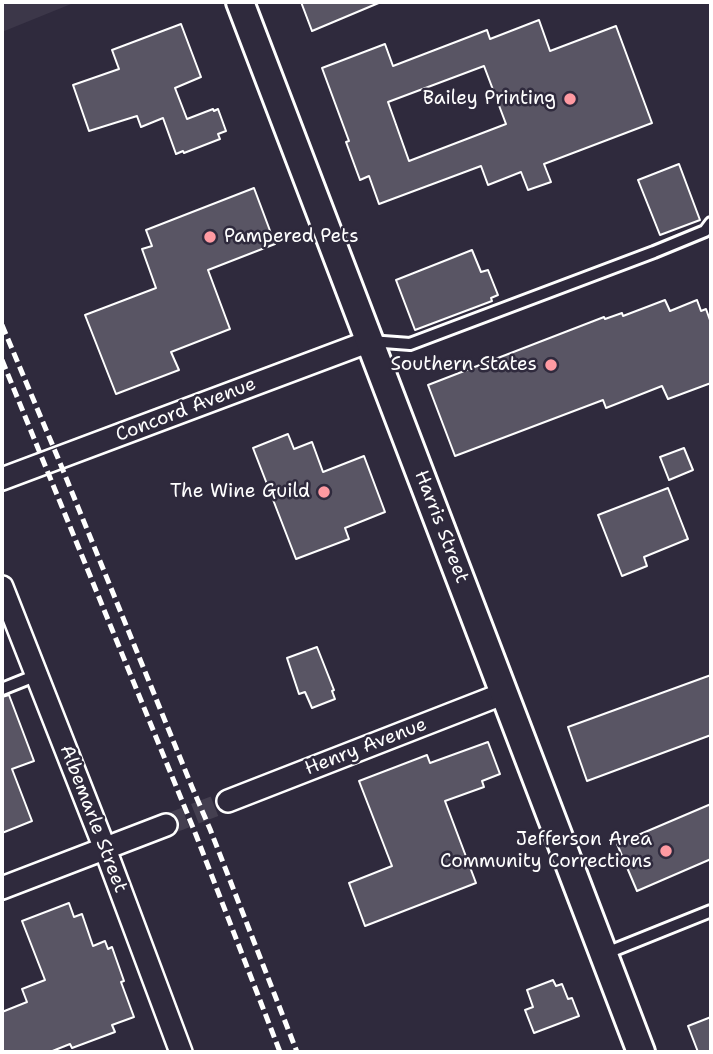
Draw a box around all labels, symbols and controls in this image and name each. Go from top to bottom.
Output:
place label: Bailey Printing [423,88,556,110]
marker: Bailey Printing [562,91,578,107]
place label: Pampered Pets [224,226,359,248]
marker: Pampered Pets [202,229,218,245]
place label: Southern States [390,354,537,376]
marker: Southern States [543,357,559,373]
street label: Concord Avenue [113,373,259,447]
street label: Harris Street [409,467,473,587]
place label: The Wine Guild [170,481,310,503]
marker: The Wine Guild [316,484,332,500]
street label: Henry Avenue [302,713,430,781]
street label: Albemarle Street [54,742,132,896]
place label: Jefferson Area Community Corrections [440,829,652,873]
marker: Jefferson Area Community Corrections [658,843,674,859]

